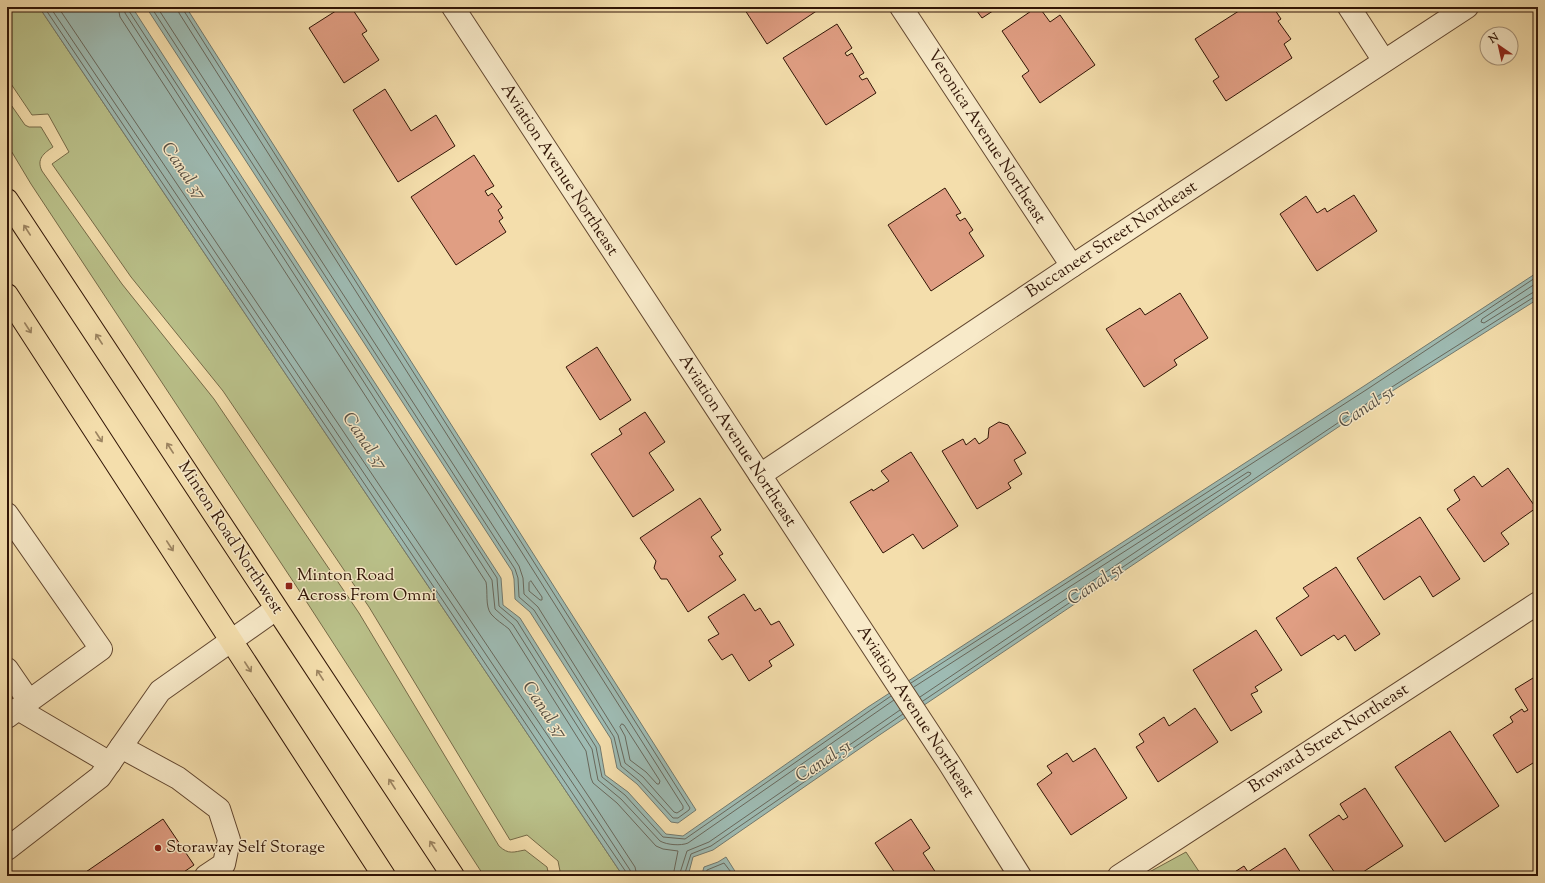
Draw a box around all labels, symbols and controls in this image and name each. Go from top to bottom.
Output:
north arrow [1479,26,1519,66]
text: N [1485,29,1502,48]
street label: Veronica Avenue Northeast [921,45,1051,229]
street label: Aviation Avenue Northeast [494,79,624,261]
water label: Canal 37 [154,138,212,207]
street label: Buccaneer Street Northeast [1022,175,1202,304]
one-way arrow [23,225,31,236]
one-way arrow [24,322,32,333]
one-way arrow [94,333,102,345]
street label: Aviation Avenue Northeast [672,350,802,532]
water label: Canal 51 [1334,380,1401,436]
water label: Canal 37 [335,408,393,477]
one-way arrow [95,431,103,442]
one-way arrow [166,442,174,453]
street label: Minton Road Northwest [171,457,289,619]
one-way arrow [166,540,174,551]
water label: Canal 51 [1063,557,1130,613]
place label: Minton Road Across From Omni [297,564,436,608]
marker: Minton Road Across From Omni [284,581,294,591]
street label: Aviation Avenue Northeast [850,621,980,803]
one-way arrow [245,661,253,673]
one-way arrow [316,670,324,681]
water label: Canal 37 [515,677,573,746]
street label: Broward Street Northeast [1244,678,1414,800]
water label: Canal 51 [791,734,858,790]
one-way arrow [388,779,396,790]
place label: Storaway Self Storage [166,836,325,860]
one-way arrow [429,841,437,852]
marker: Storaway Self Storage [153,843,163,853]

